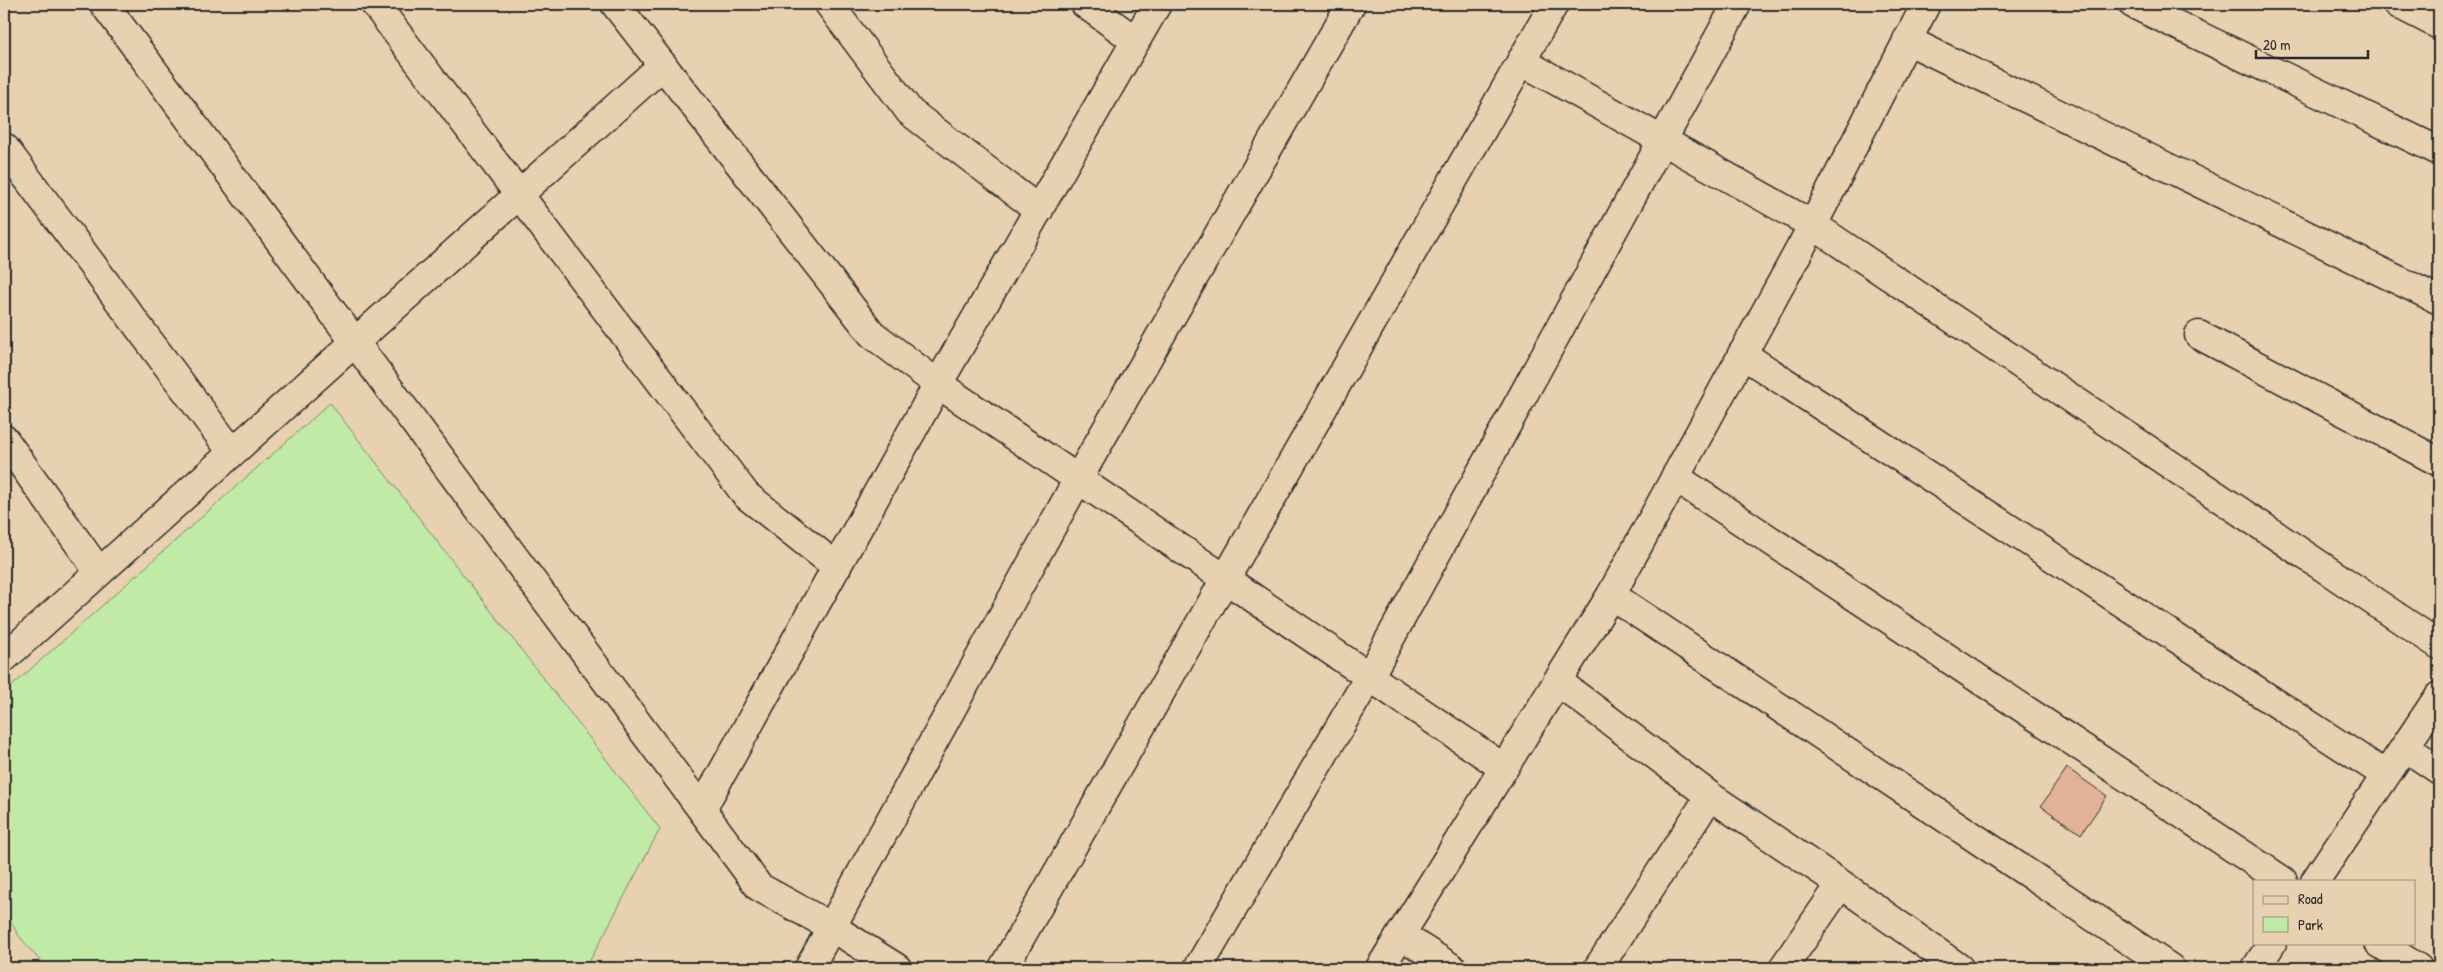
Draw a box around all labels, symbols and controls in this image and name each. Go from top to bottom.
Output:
scale bar [2256,28,2368,60]
text: 20 m [2263,34,2290,55]
legend [2253,880,2416,944]
text: Road [2298,888,2323,909]
text: Park [2298,914,2323,935]

